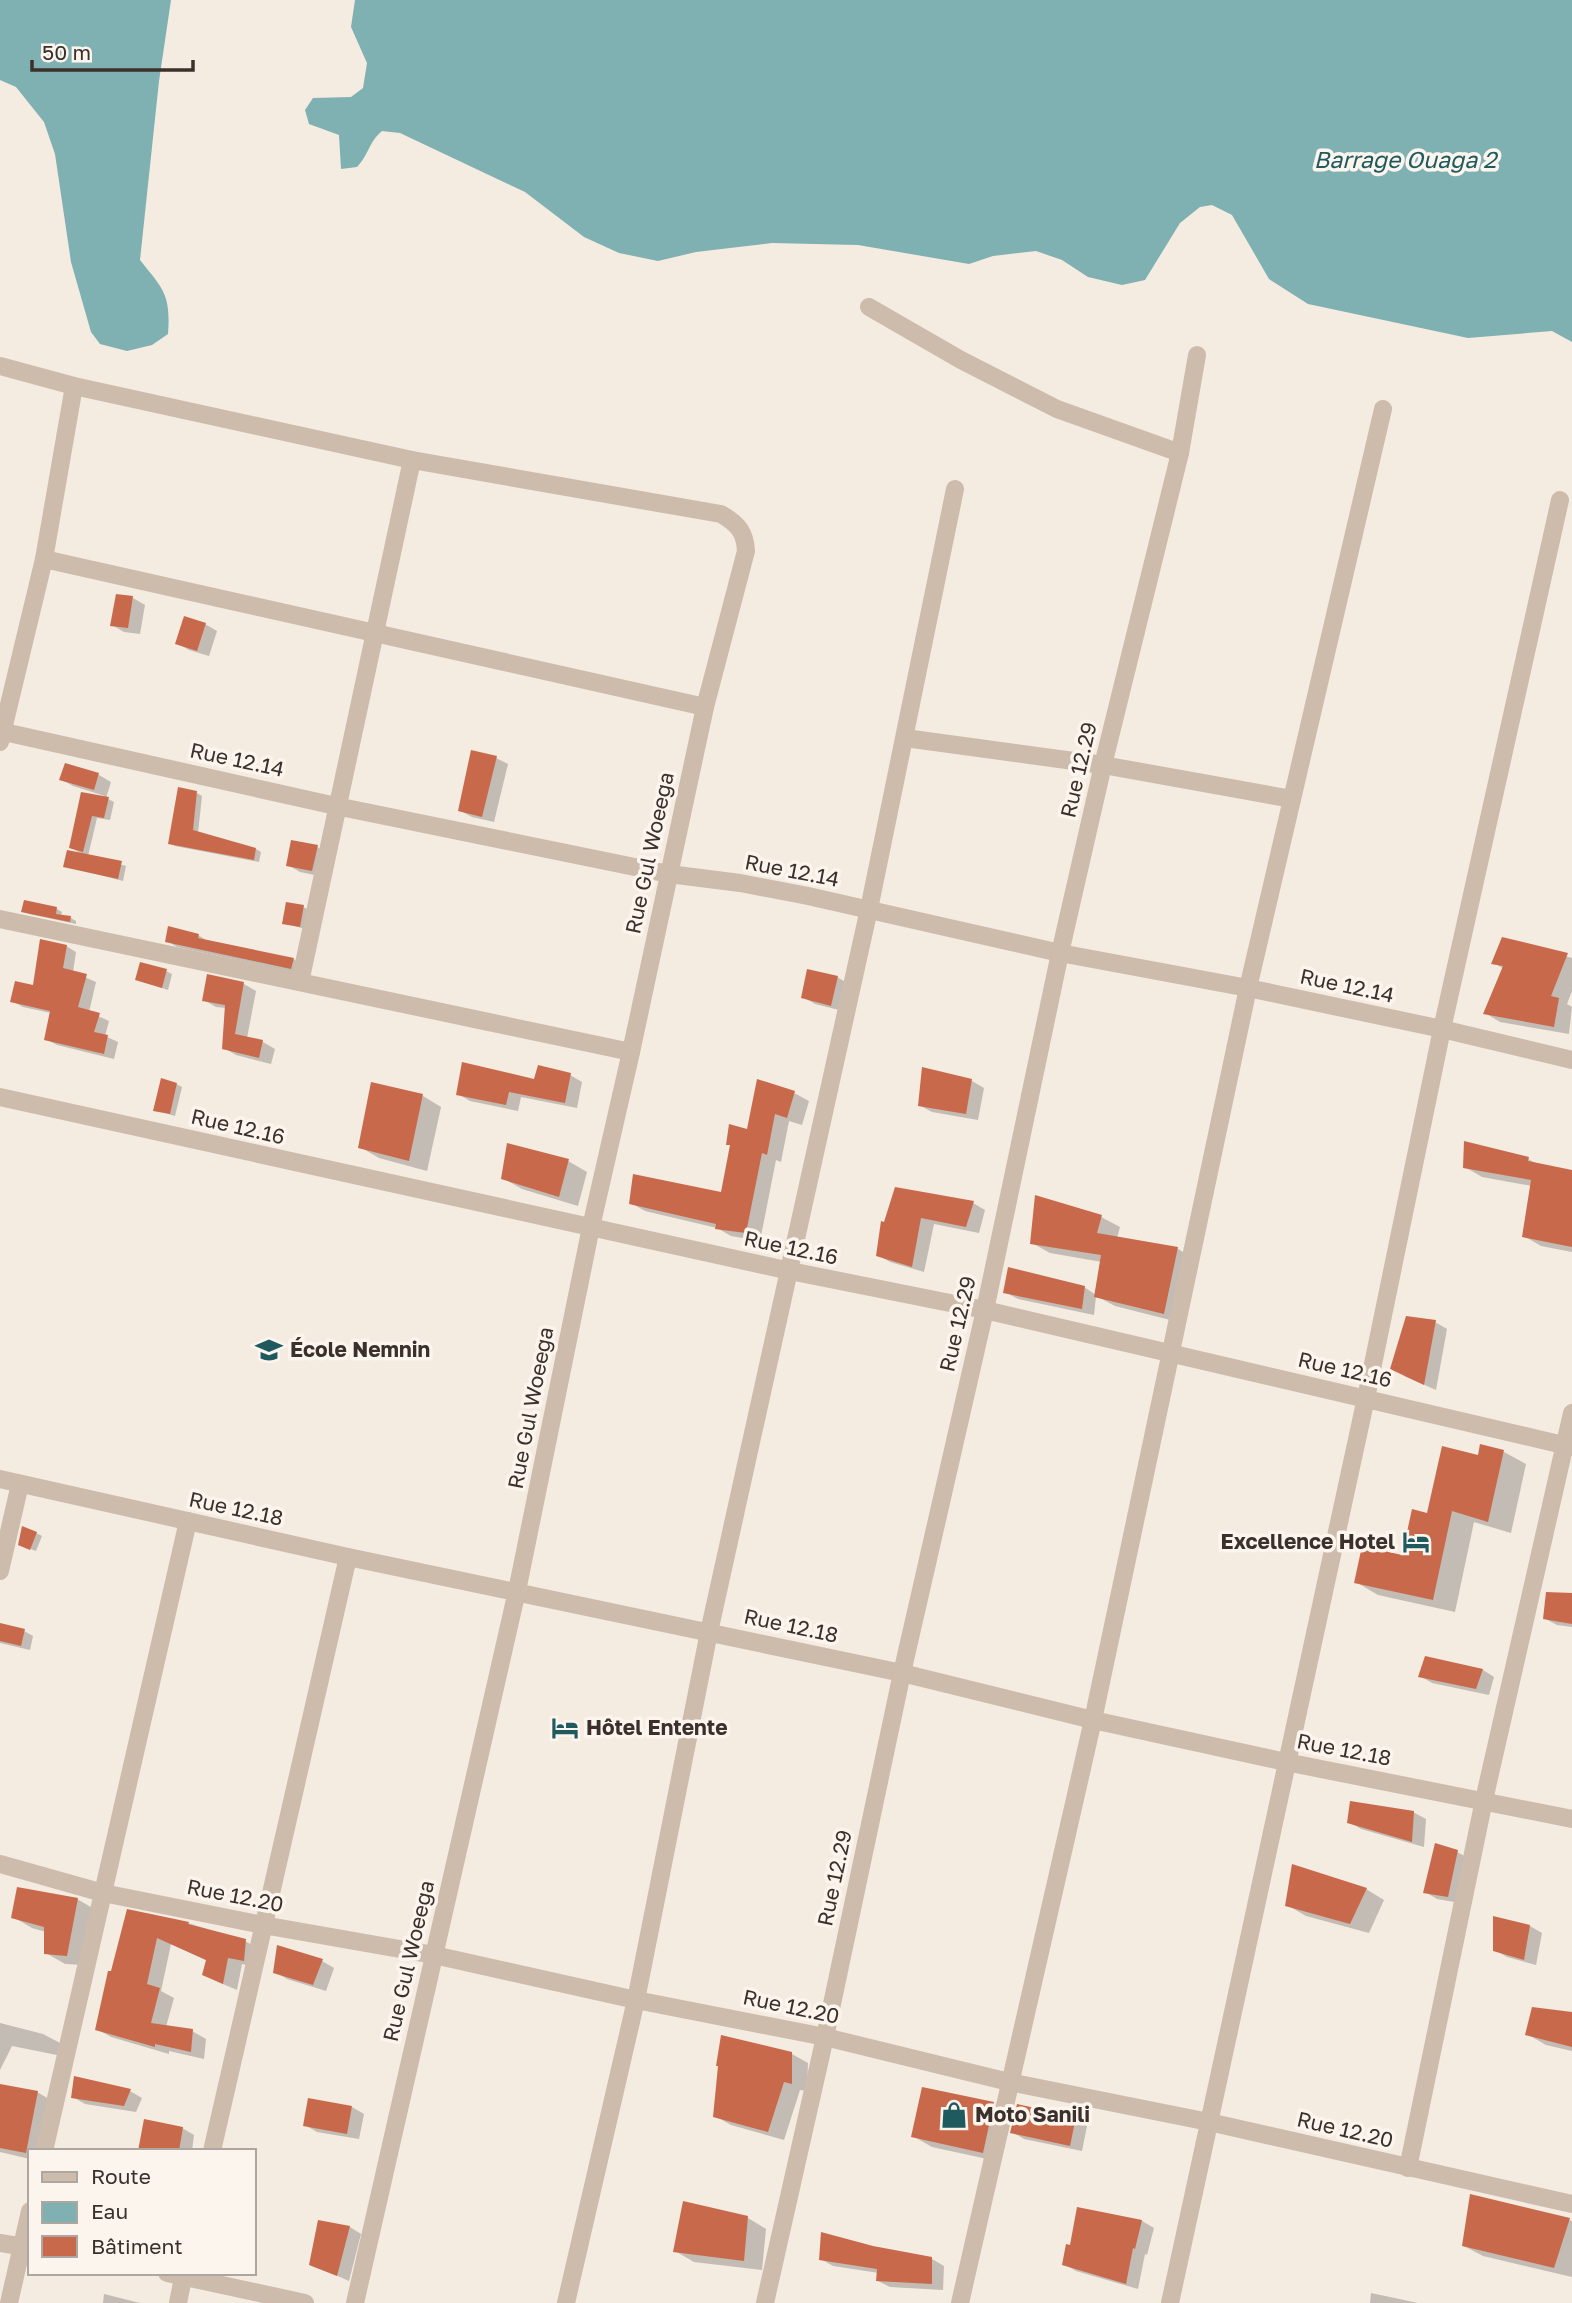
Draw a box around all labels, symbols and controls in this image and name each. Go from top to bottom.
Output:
scale bar [32,28,192,72]
text: 50 m [42,39,91,65]
water label: Barrage Ouaga 2 [1314,145,1499,173]
street label: Rue 12.29 [1054,719,1102,820]
street label: Rue 12.14 [188,736,287,782]
street label: Rue Gul Woeega [619,770,679,936]
street label: Rue 12.14 [743,848,842,892]
street label: Rue 12.14 [1298,962,1397,1008]
street label: Rue 12.16 [189,1103,288,1149]
street label: Rue 12.16 [742,1224,841,1270]
street label: Rue 12.29 [933,1273,981,1374]
street label: Rue Gul Woeega [502,1325,558,1491]
school or university icon: École Nemnin [254,1335,284,1365]
place label: École Nemnin [290,1336,430,1362]
street label: Rue 12.16 [1296,1346,1395,1392]
street label: Rue 12.18 [187,1485,286,1531]
hotel icon: Excellence Hotel [1401,1527,1431,1557]
place label: Excellence Hotel [1221,1528,1395,1554]
street label: Rue 12.18 [742,1602,841,1648]
hotel icon: Hôtel Entente [550,1713,580,1743]
place label: Hôtel Entente [586,1714,728,1740]
street label: Rue 12.18 [1295,1727,1394,1771]
street label: Rue 12.29 [811,1827,857,1928]
street label: Rue 12.20 [185,1873,286,1917]
street label: Rue Gul Woeega [377,1878,439,2044]
street label: Rue 12.20 [741,1983,842,2029]
shop icon: Moto Sanili [939,2100,969,2130]
place label: Moto Sanili [975,2101,1090,2127]
street label: Rue 12.20 [1295,2105,1396,2153]
legend [28,2149,256,2275]
text: Route [91,2163,151,2189]
text: Eau [91,2198,128,2224]
text: Bâtiment [91,2233,183,2259]

